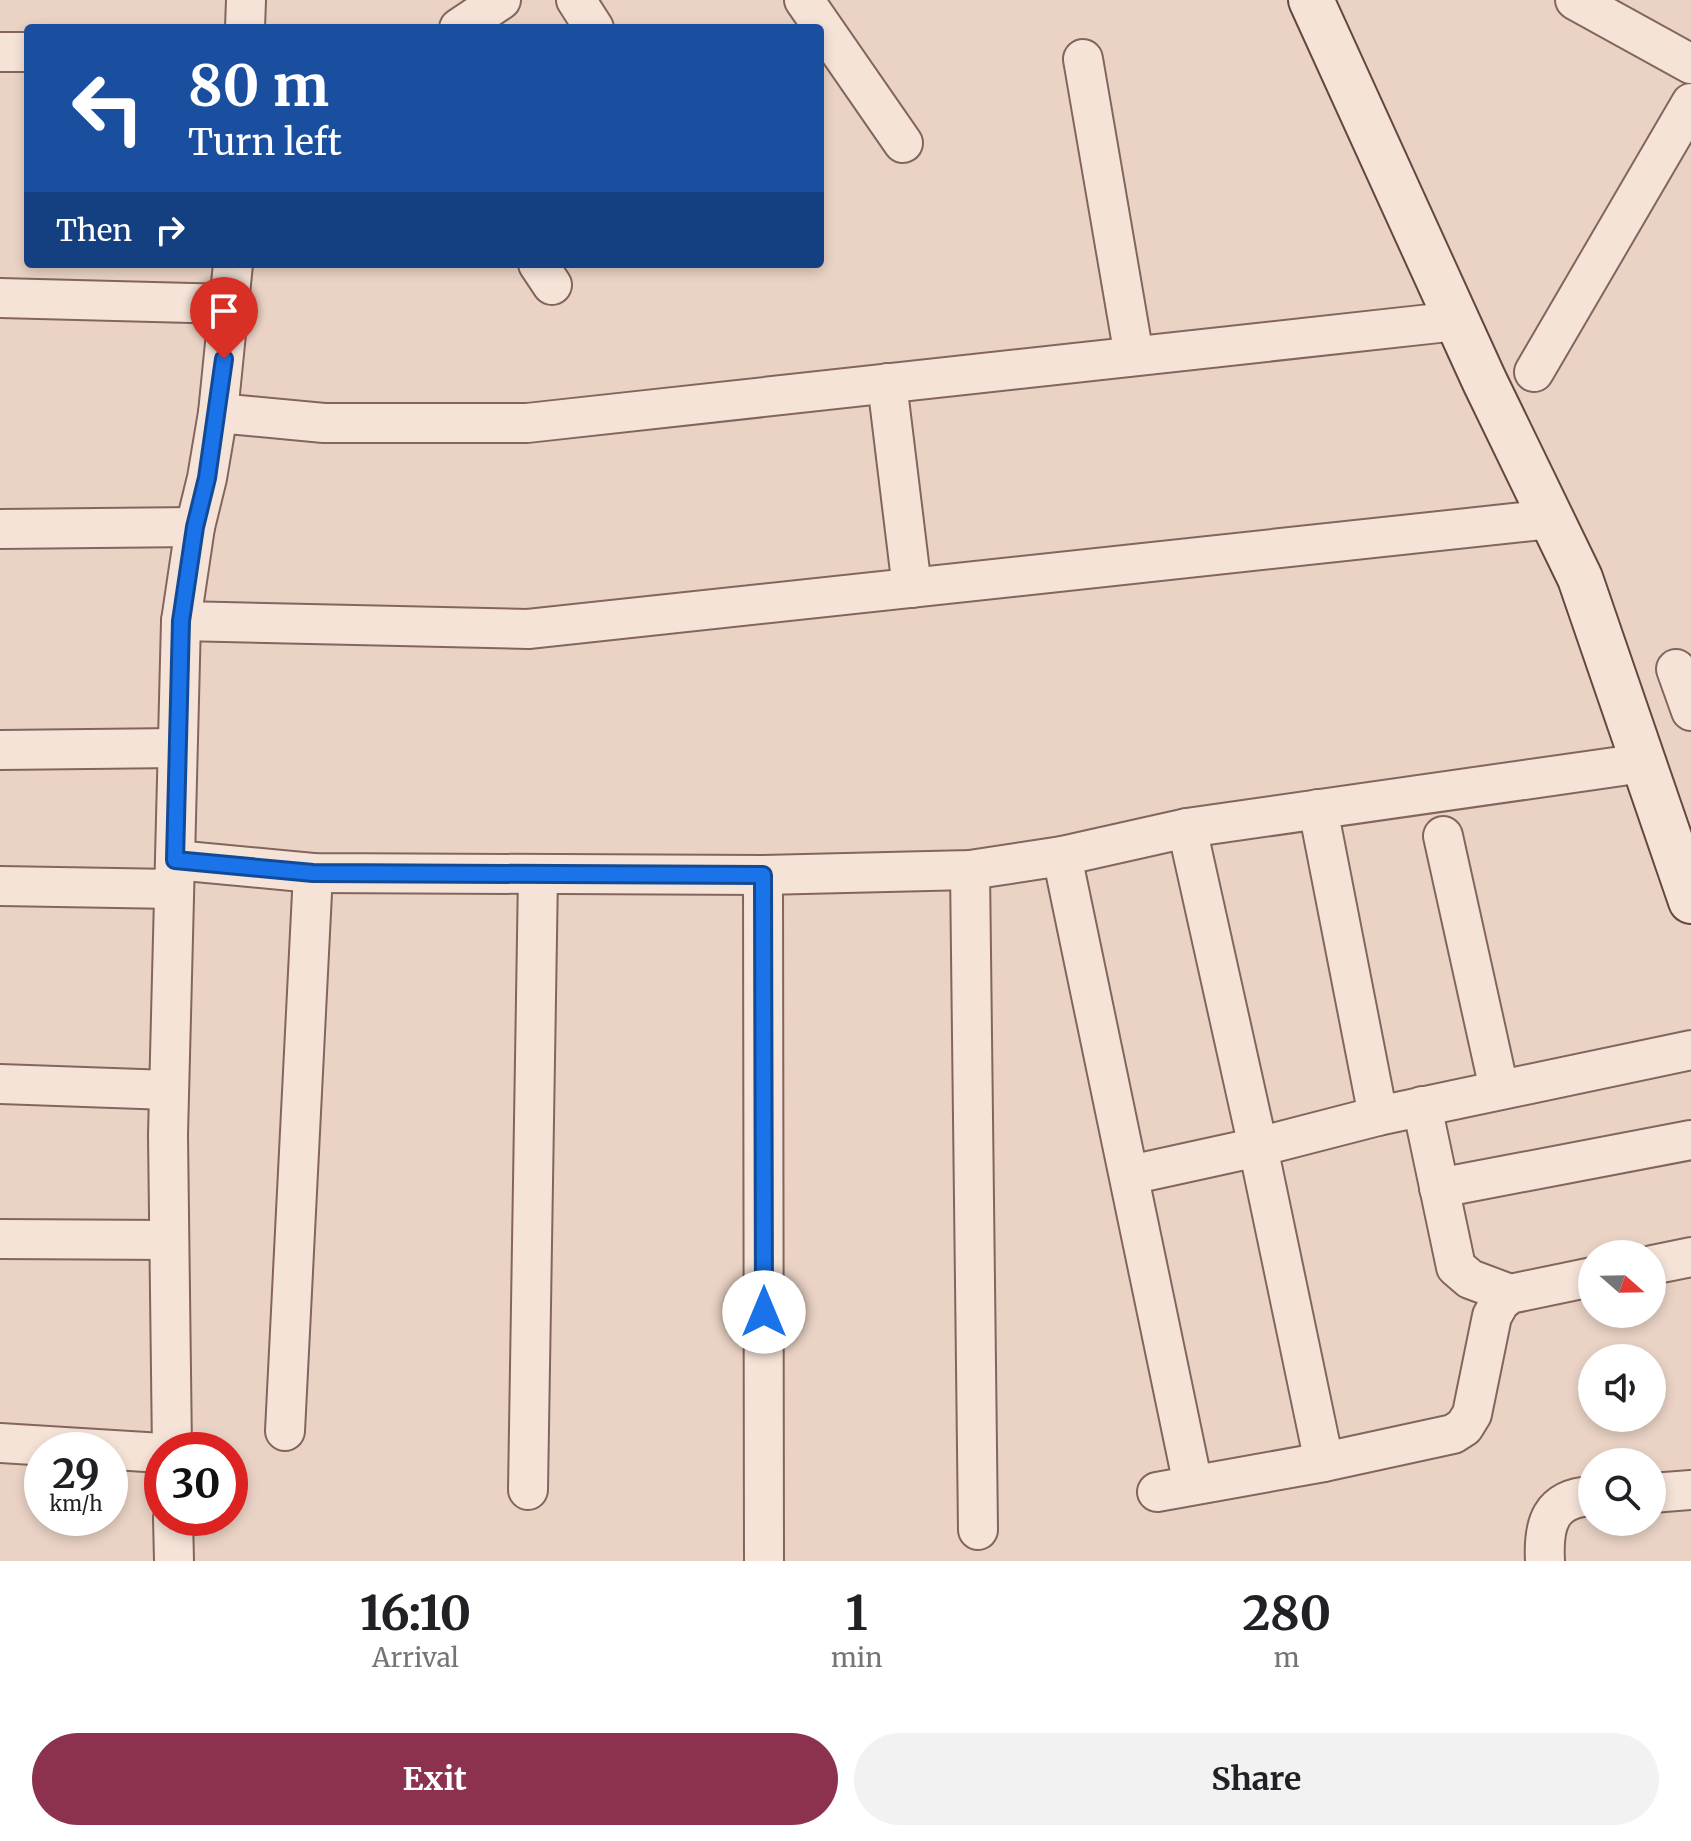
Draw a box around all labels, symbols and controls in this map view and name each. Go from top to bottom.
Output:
text: 80 m [188,51,329,121]
icon: left [56,56,160,160]
text: Turn left [188,120,342,165]
icon: right [148,208,192,252]
text: Then [56,211,132,249]
pin [190,277,258,359]
icon: arrive [202,289,246,333]
north arrow [1578,1240,1666,1328]
map controls [1578,1240,1666,1536]
position arrow [722,1270,806,1354]
button: sound [1578,1344,1666,1432]
speed limit sign: 30 [144,1432,248,1536]
button: search [1578,1448,1666,1536]
text: 29 [52,1449,100,1499]
text: km/h [50,1491,102,1516]
text: 16:10 [360,1583,471,1643]
text: 1 [846,1583,868,1643]
text: 280 [1242,1583,1331,1643]
text: Arrival [372,1641,459,1674]
text: min [831,1641,882,1674]
text: m [1274,1641,1300,1674]
button: Exit [32,1733,838,1825]
button: Share [854,1733,1659,1825]

